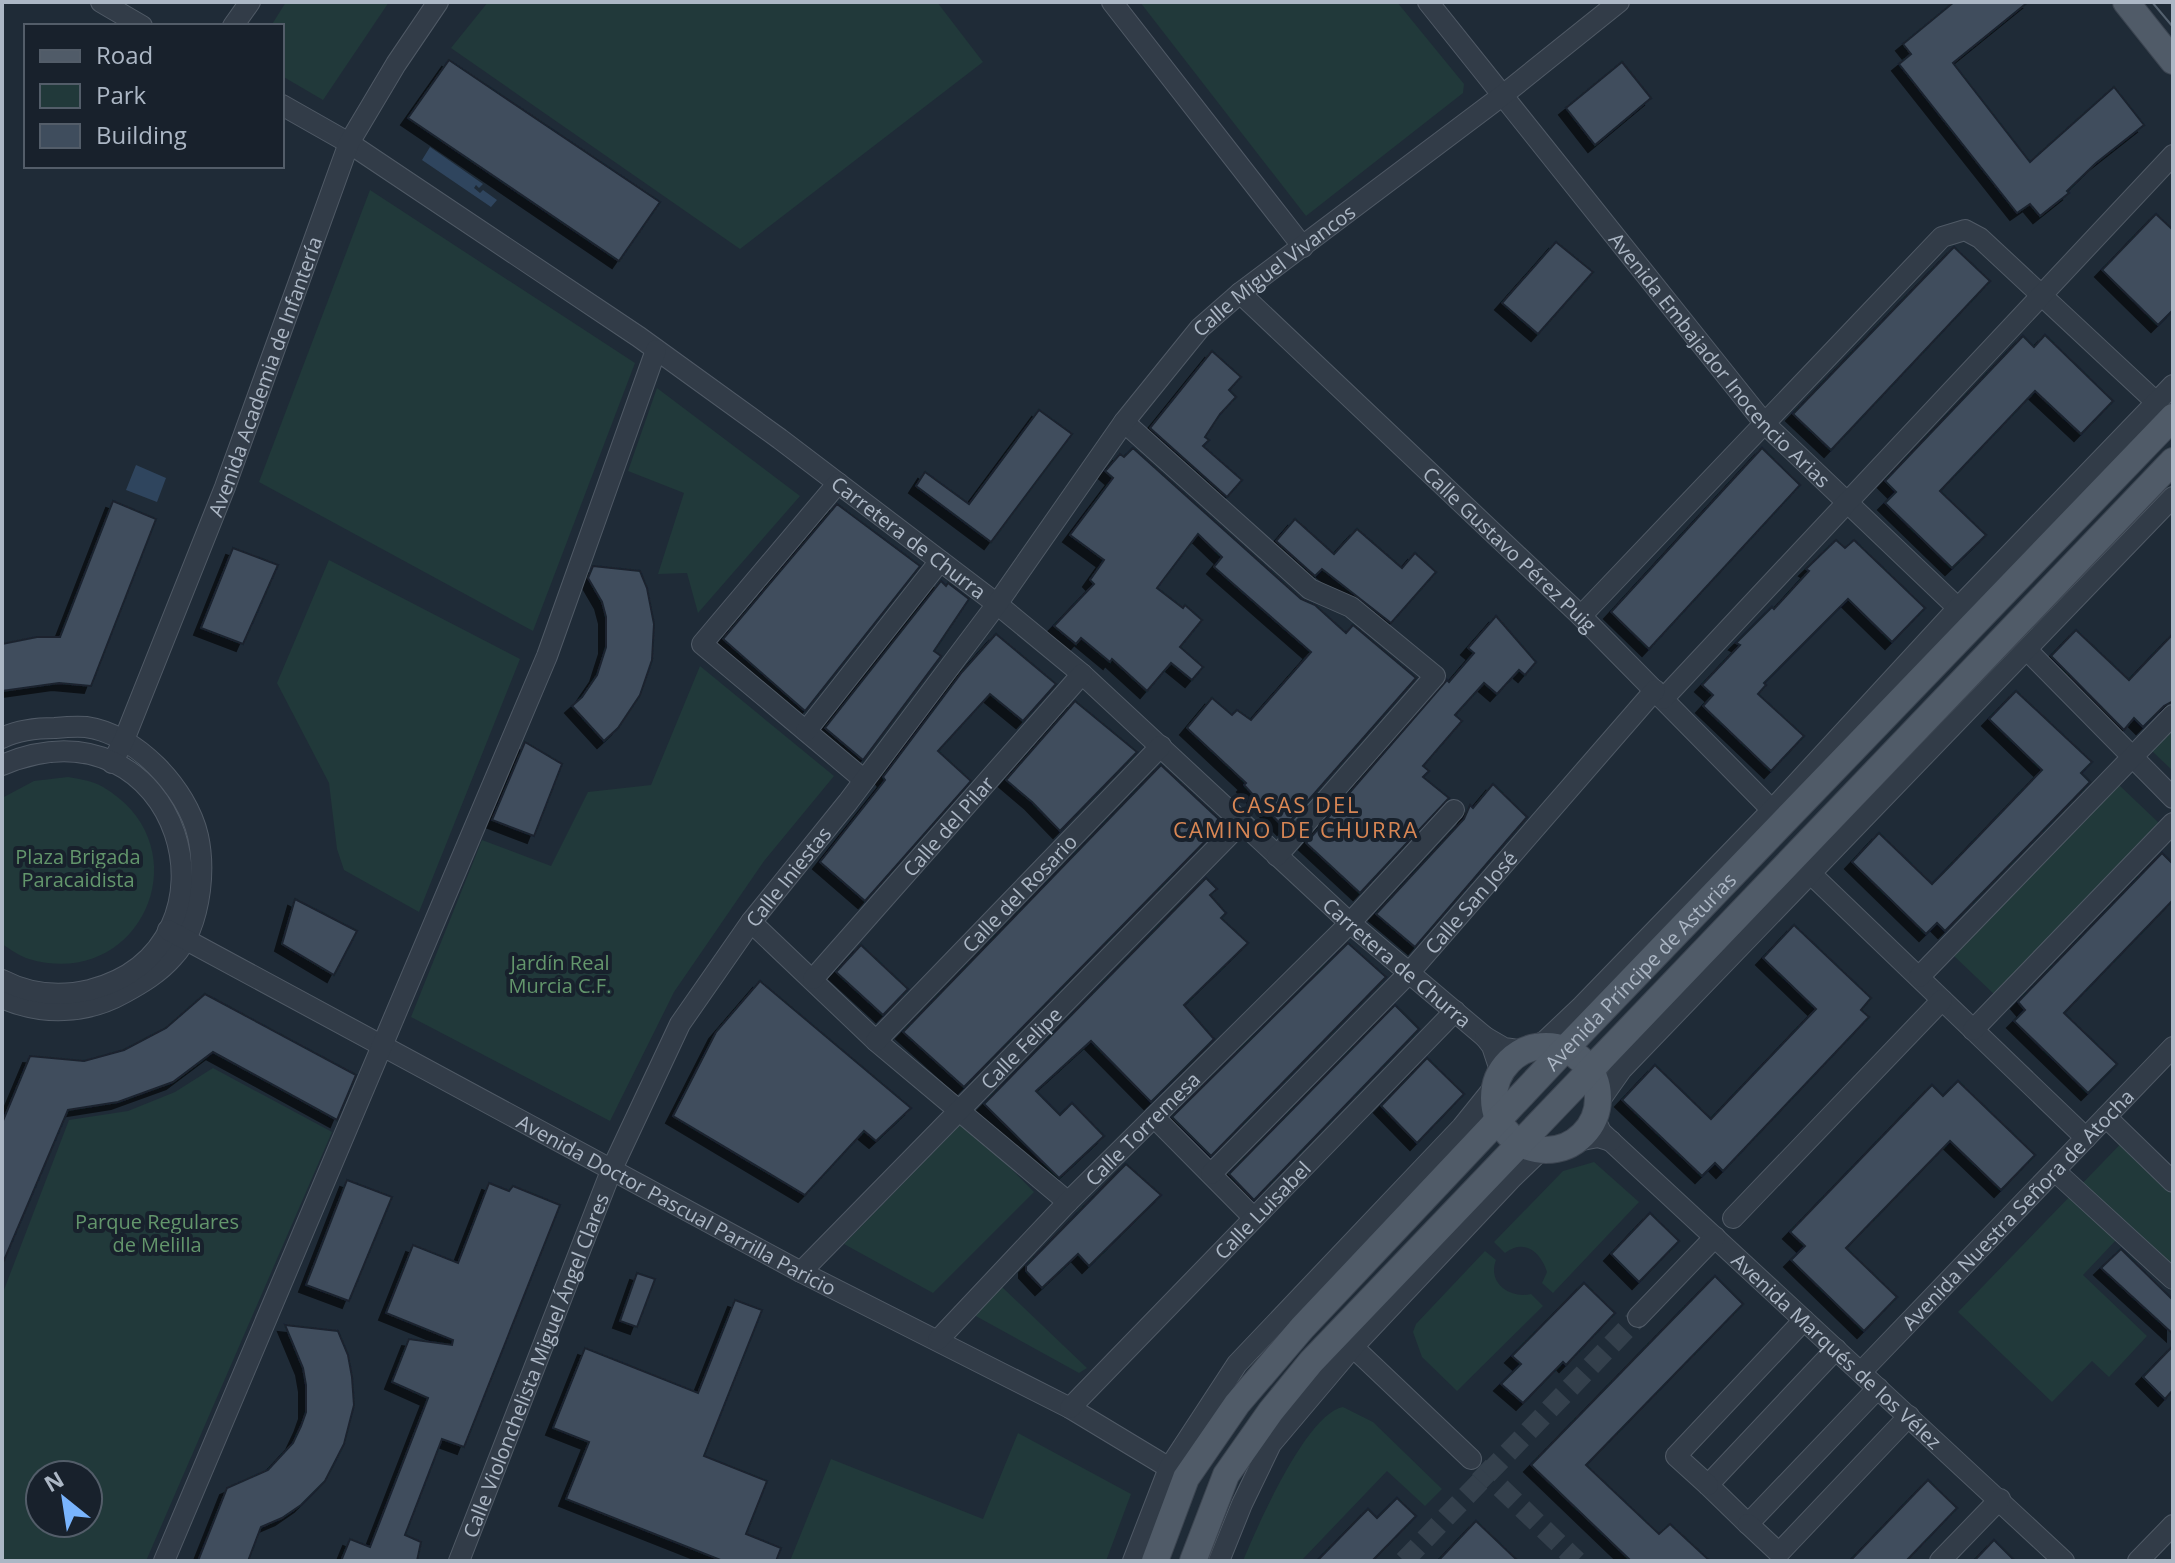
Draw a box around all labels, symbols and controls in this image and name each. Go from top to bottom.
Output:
legend [24,24,284,168]
text: Road [96,38,153,71]
text: Park [96,78,147,111]
text: Building [96,118,187,151]
street label: Calle Miguel Vivancos [1187,198,1360,342]
street label: Avenida Embajador Inocencio Arias [1603,226,1837,493]
street label: Avenida Academia de Infantería [201,233,328,520]
street label: Calle Gustavo Pérez Puig [1417,460,1603,638]
street label: Carretera de Churra [826,470,992,605]
street label: Calle del Pilar [896,770,1000,882]
district label: CASAS DEL CAMINO DE CHURRA [1173,789,1419,844]
street label: Calle Iniestas [739,820,837,932]
street label: Calle del Rosario [956,828,1082,958]
park label: Plaza Brigada Paracaidista [15,843,141,893]
street label: Calle San José [1418,845,1523,959]
street label: Avenida Príncipe de Asturias [1538,866,1741,1076]
street label: Carretera de Churra [1317,891,1477,1033]
park label: Jardín Real Murcia C.F. [508,949,611,999]
street label: Calle Felipe [974,1001,1067,1095]
street label: Calle Torremesa [1079,1066,1206,1191]
street label: Avenida Nuestra Señora de Atocha [1896,1083,2139,1335]
street label: Avenida Doctor Pascual Parrilla Paricio [512,1108,841,1301]
street label: Calle Luisabel [1208,1155,1316,1265]
street label: Calle Violonchelista Miguel Ángel Clares [456,1189,615,1542]
park label: Parque Regulares de Melilla [75,1208,239,1258]
street label: Avenida Marqués de los Vélez [1726,1247,1948,1455]
north arrow [24,1459,104,1539]
text: N [38,1463,69,1498]

